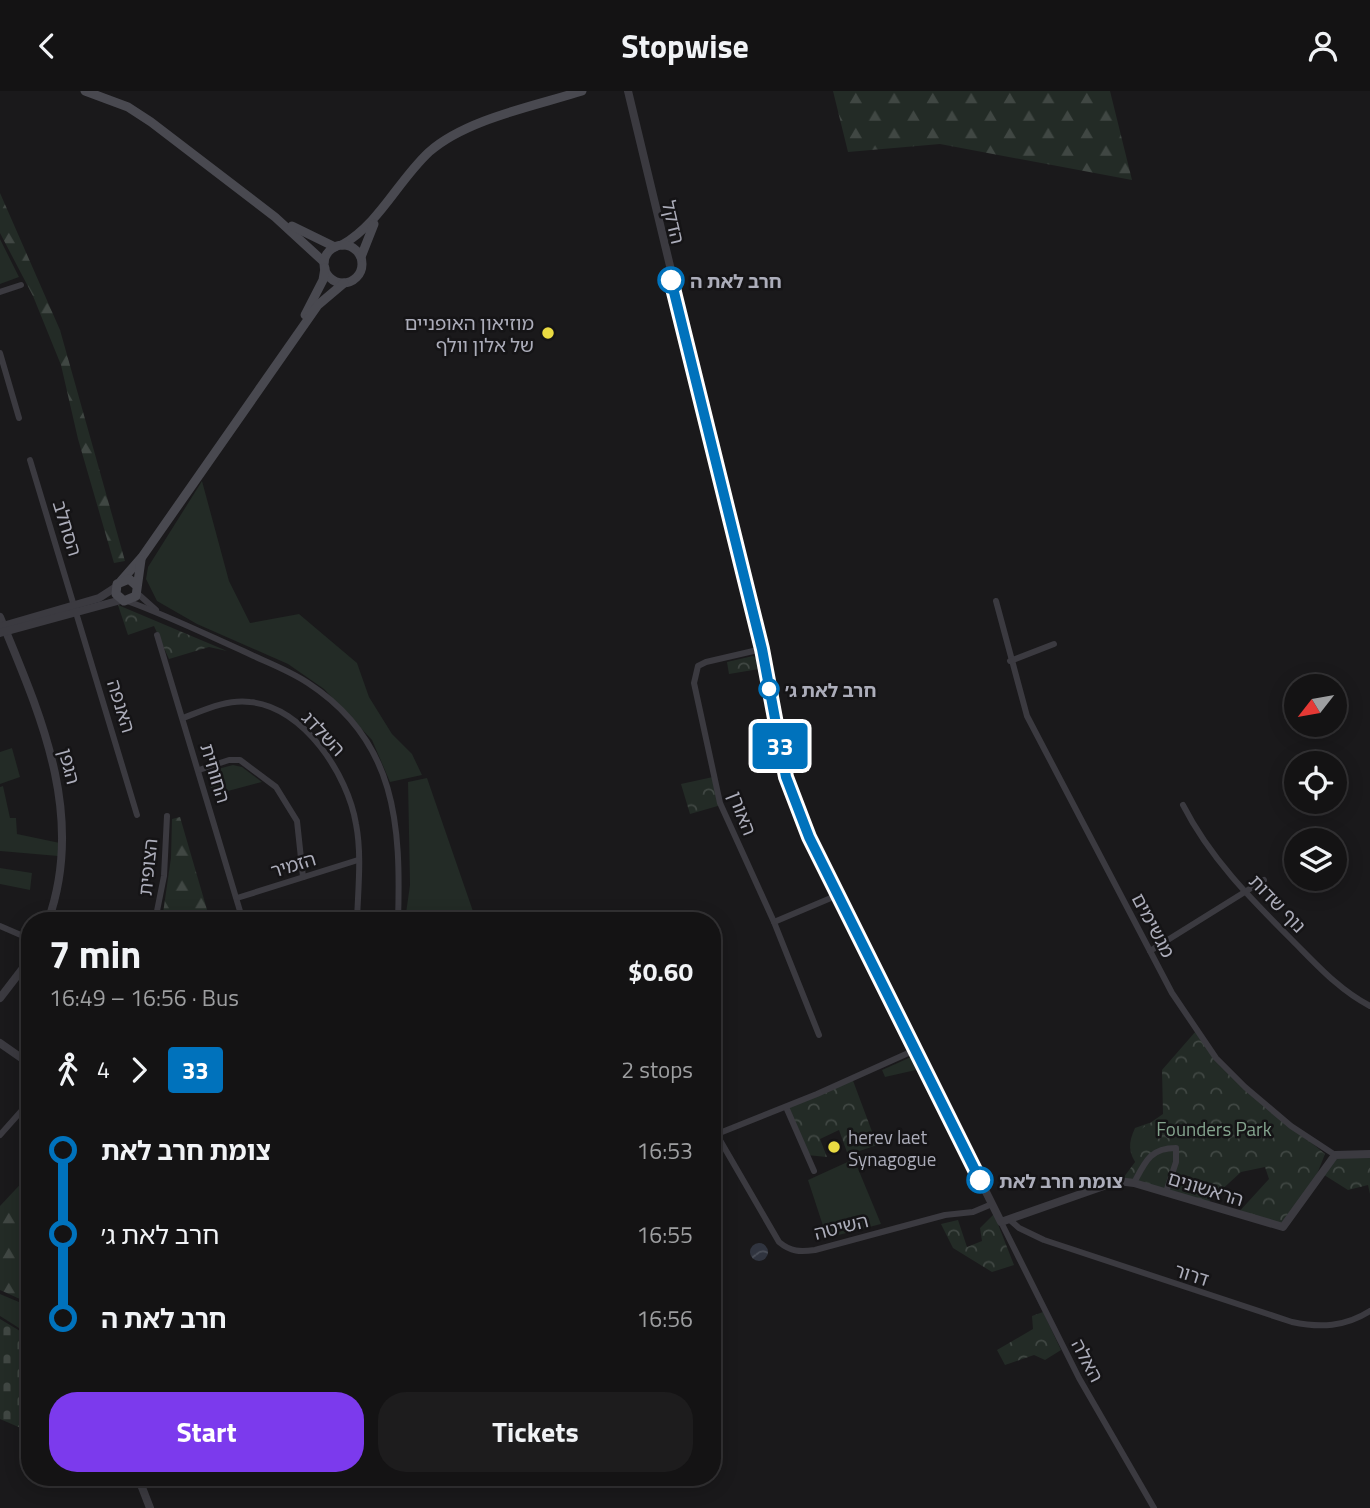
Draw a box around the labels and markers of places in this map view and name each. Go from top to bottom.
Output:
place label: חרב לאת ה [690,266,782,295]
marker: חרב לאת ה [658,267,684,293]
place label: מוזיאון האופניים של אלון וולף [404,308,534,359]
marker: מוזיאון האופניים של אלון וולף [540,325,556,341]
place label: חרב לאת ג׳ [785,675,876,704]
marker: חרב לאת ג׳ [759,679,779,699]
place label: herev laet Synagogue [848,1122,936,1173]
marker: herev laet Synagogue [826,1139,842,1155]
place label: צומת חרב לאת [999,1166,1123,1195]
marker: צומת חרב לאת [967,1167,993,1193]

